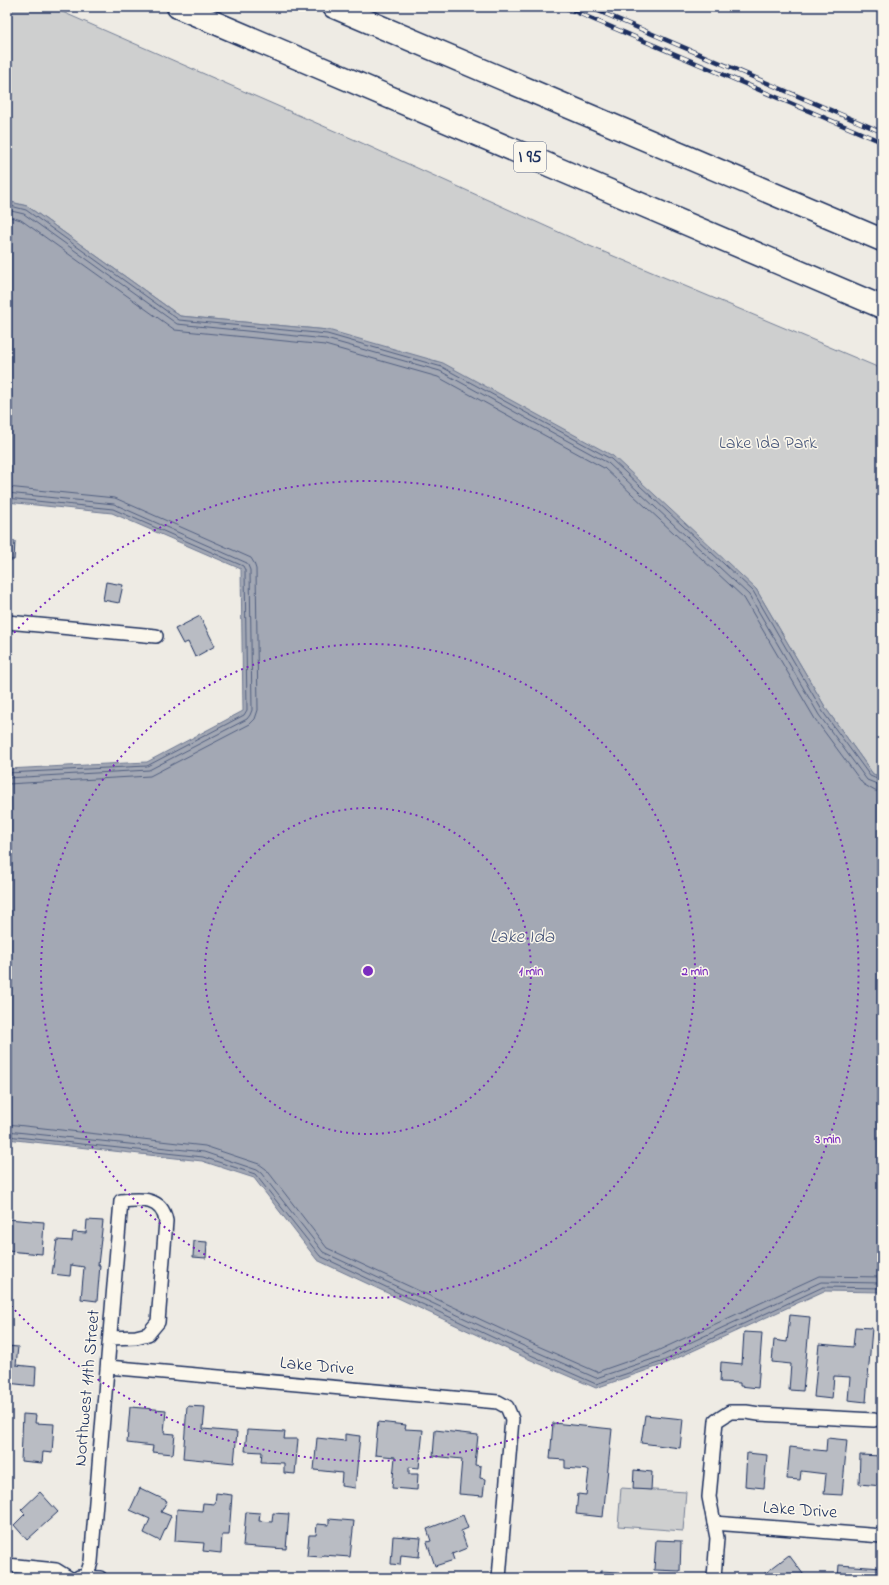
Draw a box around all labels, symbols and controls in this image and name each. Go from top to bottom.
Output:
road number: I 95 [514,142,546,172]
park label: Lake Ida Park [719,431,817,457]
water label: Lake Ida [490,924,555,951]
text: 1 min [519,963,543,981]
text: 2 min [681,963,708,981]
centre of rings [361,964,375,978]
text: 3 min [814,1131,841,1149]
street label: Northwest 11th Street [68,1309,108,1467]
street label: Lake Drive [279,1351,356,1383]
street label: Lake Drive [762,1495,839,1527]

